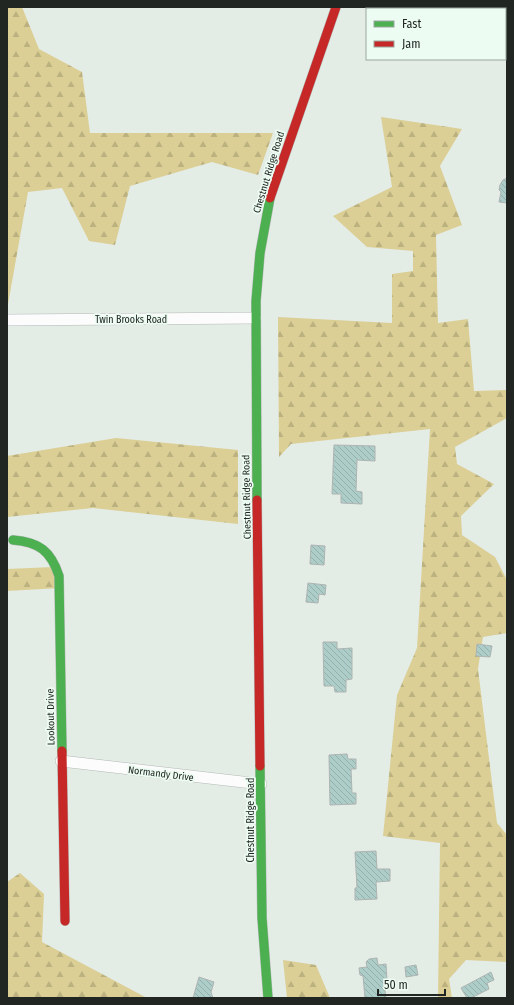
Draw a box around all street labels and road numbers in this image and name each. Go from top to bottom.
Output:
street label: Chestnut Ridge Road [251,130,287,215]
street label: Twin Brooks Road [95,314,167,326]
street label: Chestnut Ridge Road [240,455,254,539]
street label: Lookout Drive [45,689,57,745]
street label: Normandy Drive [127,764,194,784]
street label: Chestnut Ridge Road [245,778,257,862]

